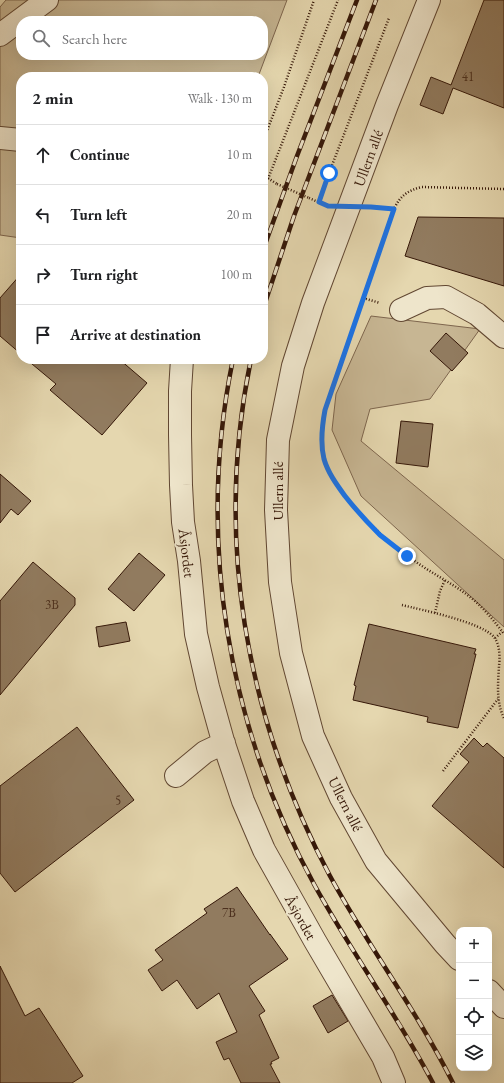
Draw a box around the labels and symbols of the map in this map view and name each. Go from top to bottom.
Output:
house number: 41 [462,68,474,85]
street label: Ullern allé [349,127,387,189]
route start [320,164,338,182]
street label: Ullern allé [268,461,287,521]
street label: Åsjordet [174,526,199,579]
route end [398,547,416,565]
house number: 3B [45,596,59,613]
street label: Ullern allé [324,773,368,835]
house number: 5 [115,792,121,809]
street label: Åsjordet [280,890,321,943]
house number: 7B [222,904,236,921]

